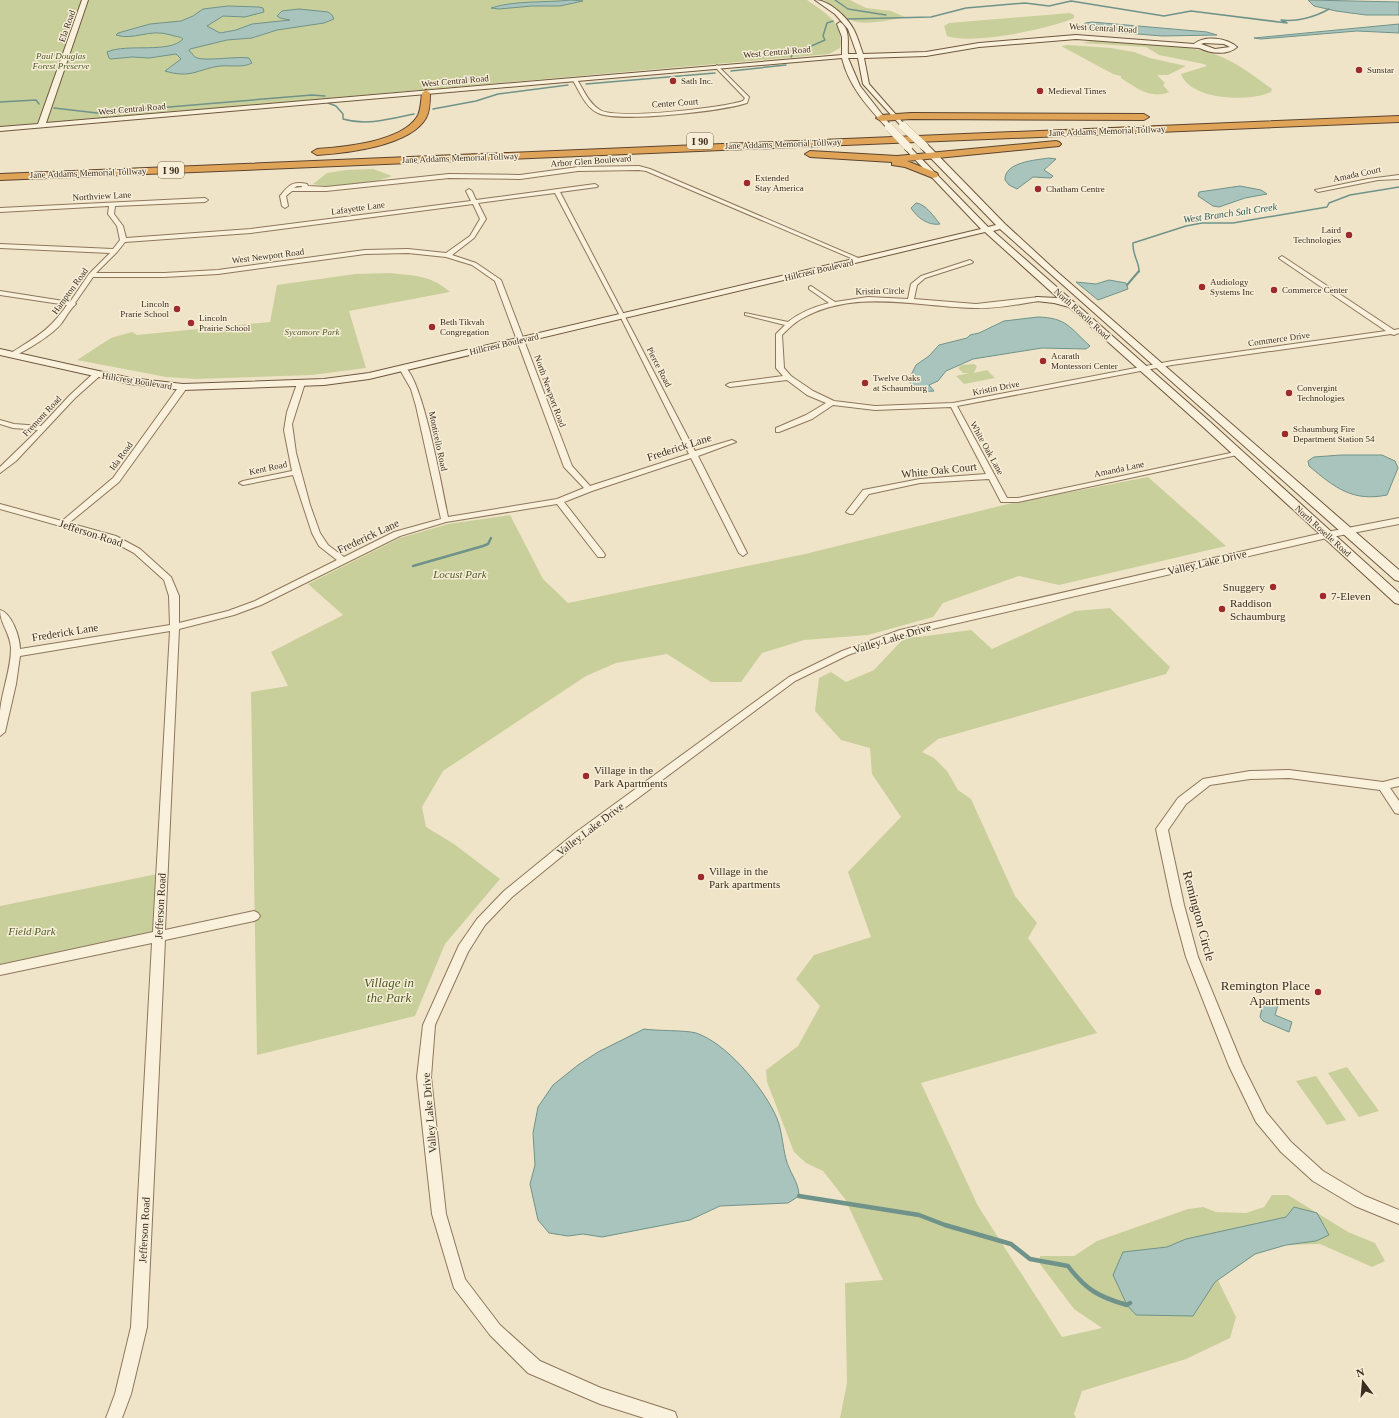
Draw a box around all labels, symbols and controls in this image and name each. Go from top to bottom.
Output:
street label: Ela Road [57,8,78,43]
street label: West Central Road [1069,21,1138,35]
street label: West Central Road [743,44,812,60]
park label: Paul Douglas Forest Preserve [31,51,90,71]
marker: Sunstar [1354,65,1364,75]
place label: Sunstar [1367,65,1394,75]
street label: West Central Road [421,73,490,89]
marker: Sath Inc. [668,76,678,86]
place label: Sath Inc. [681,76,713,86]
marker: Medieval Times [1035,86,1045,96]
place label: Medieval Times [1048,86,1107,96]
street label: Center Court [651,96,699,110]
street label: West Central Road [98,101,167,117]
street label: Jane Addams Memorial Tollway [1048,124,1166,138]
road number: I 90 [687,133,713,149]
street label: Jane Addams Memorial Tollway [724,137,842,151]
street label: Jane Addams Memorial Tollway [401,151,519,165]
street label: Arbor Glen Boulevard [550,153,632,169]
road number: I 90 [158,162,184,178]
street label: Amada Court [1332,164,1382,184]
street label: Jane Addams Memorial Tollway [29,166,147,180]
place label: Extended Stay America [755,173,804,193]
marker: Extended Stay America [742,178,752,188]
marker: Chatham Centre [1033,184,1043,194]
place label: Chatham Centre [1046,184,1105,194]
street label: Northview Lane [72,189,132,203]
street label: Lafayette Lane [330,199,386,217]
water label: West Branch Salt Creek [1182,201,1278,225]
place label: Laird Technologies [1293,225,1341,245]
marker: Laird Technologies [1344,230,1354,240]
street label: West Newport Road [231,247,305,265]
street label: Hillcrest Boulevard [783,257,855,283]
street label: Hampton Road [50,266,90,316]
place label: Audiology Systems Inc [1210,277,1254,297]
marker: Audiology Systems Inc [1197,282,1207,292]
marker: Commerce Center [1269,285,1279,295]
place label: Commerce Center [1282,285,1348,295]
street label: Kristin Circle [855,286,905,296]
street label: North Roselle Road [1052,286,1112,342]
place label: Lincoln Prarie School [120,299,169,319]
marker: Lincoln Prarie School [172,304,182,314]
place label: Lincoln Prairie School [199,313,251,333]
place label: Beth Tikvah Congregation [440,317,489,337]
marker: Lincoln Prairie School [186,318,196,328]
marker: Beth Tikvah Congregation [427,322,437,332]
park label: Sycamore Park [285,327,340,337]
street label: Commerce Drive [1247,330,1311,348]
street label: Hillcrest Boulevard [468,331,540,357]
street label: Pierce Road [645,345,674,389]
place label: Acarath Montessori Center [1051,351,1118,371]
street label: North Newport Road [532,354,568,429]
marker: Acarath Montessori Center [1038,356,1048,366]
street label: Hillcrest Boulevard [101,371,173,392]
place label: Twelve Oaks at Schaumburg [873,373,928,393]
marker: Twelve Oaks at Schaumburg [860,378,870,388]
street label: Kristin Drive [972,379,1020,397]
place label: Convergint Technologies [1297,383,1345,403]
marker: Convergint Technologies [1284,388,1294,398]
street label: Fremont Road [21,393,64,438]
street label: Monticello Road [427,410,449,472]
street label: White Oak Lane [968,420,1006,476]
place label: Schaumburg Fire Department Station 54 [1293,424,1375,444]
marker: Schaumburg Fire Department Station 54 [1280,429,1290,439]
street label: Frederick Lane [645,431,713,463]
street label: Ida Road [107,439,135,472]
street label: Kent Road [248,459,288,477]
street label: Amanda Lane [1093,459,1145,479]
street label: White Oak Court [901,460,977,480]
street label: North Roselle Road [1293,503,1353,559]
street label: Frederick Lane [335,516,401,556]
street label: Jefferson Road [58,517,125,549]
street label: Valley Lake Drive [1166,547,1248,577]
park label: Locust Park [432,568,488,580]
place label: Snuggery [1223,581,1265,593]
marker: Snuggery [1268,582,1278,592]
place label: 7-Eleven [1331,590,1371,602]
marker: 7-Eleven [1318,591,1328,601]
place label: Raddison Schaumburg [1230,597,1286,622]
marker: Raddison Schaumburg [1217,604,1227,614]
street label: Valley Lake Drive [852,620,932,656]
street label: Frederick Lane [31,621,99,643]
place label: Village in the Park Apartments [594,764,668,789]
marker: Village in the Park Apartments [581,771,591,781]
street label: Valley Lake Drive [554,800,626,858]
place label: Village in the Park apartments [709,865,780,890]
street label: Remington Circle [1180,869,1218,963]
street label: Jefferson Road [152,872,168,939]
marker: Village in the Park apartments [696,872,706,882]
park label: Field Park [7,925,57,937]
park label: Village in the Park [364,975,414,1005]
place label: Remington Place Apartments [1221,978,1310,1008]
marker: Remington Place Apartments [1313,987,1323,997]
street label: Valley Lake Drive [419,1072,438,1154]
street label: Jefferson Road [136,1196,152,1263]
north arrow [1343,1362,1383,1402]
text: N [1355,1366,1366,1379]

